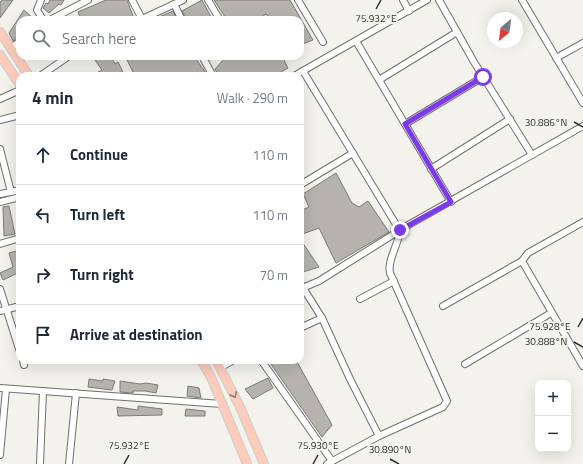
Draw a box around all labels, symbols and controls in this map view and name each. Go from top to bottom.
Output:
text: 75.932°E [355,11,397,26]
north arrow [487,12,523,48]
search box [16,16,304,60]
icon: search [30,27,52,49]
text: Search here [62,27,136,50]
route start [474,68,492,86]
text: 4 min [32,85,73,111]
text: Walk · 290 m [217,88,288,108]
text: 30.886°N [525,115,567,130]
text: Continue [70,143,128,166]
icon: ahead [32,144,54,166]
text: 110 m [252,145,288,165]
text: Turn left [70,203,125,226]
icon: left [32,204,54,226]
text: 110 m [252,205,288,225]
route end [391,221,409,239]
text: Turn right [70,263,134,286]
icon: right [32,264,54,286]
text: 70 m [260,265,288,285]
text: 75.928°E [529,319,571,334]
text: Arrive at destination [70,323,203,346]
icon: arrive [32,324,54,346]
text: 30.888°N [525,334,567,349]
map controls [535,380,571,452]
button: + [535,380,571,416]
one-way arrow [229,390,237,398]
button: − [535,416,571,452]
text: 75.932°E [108,438,150,453]
text: 75.930°E [297,438,339,453]
text: 30.890°N [369,442,411,457]

